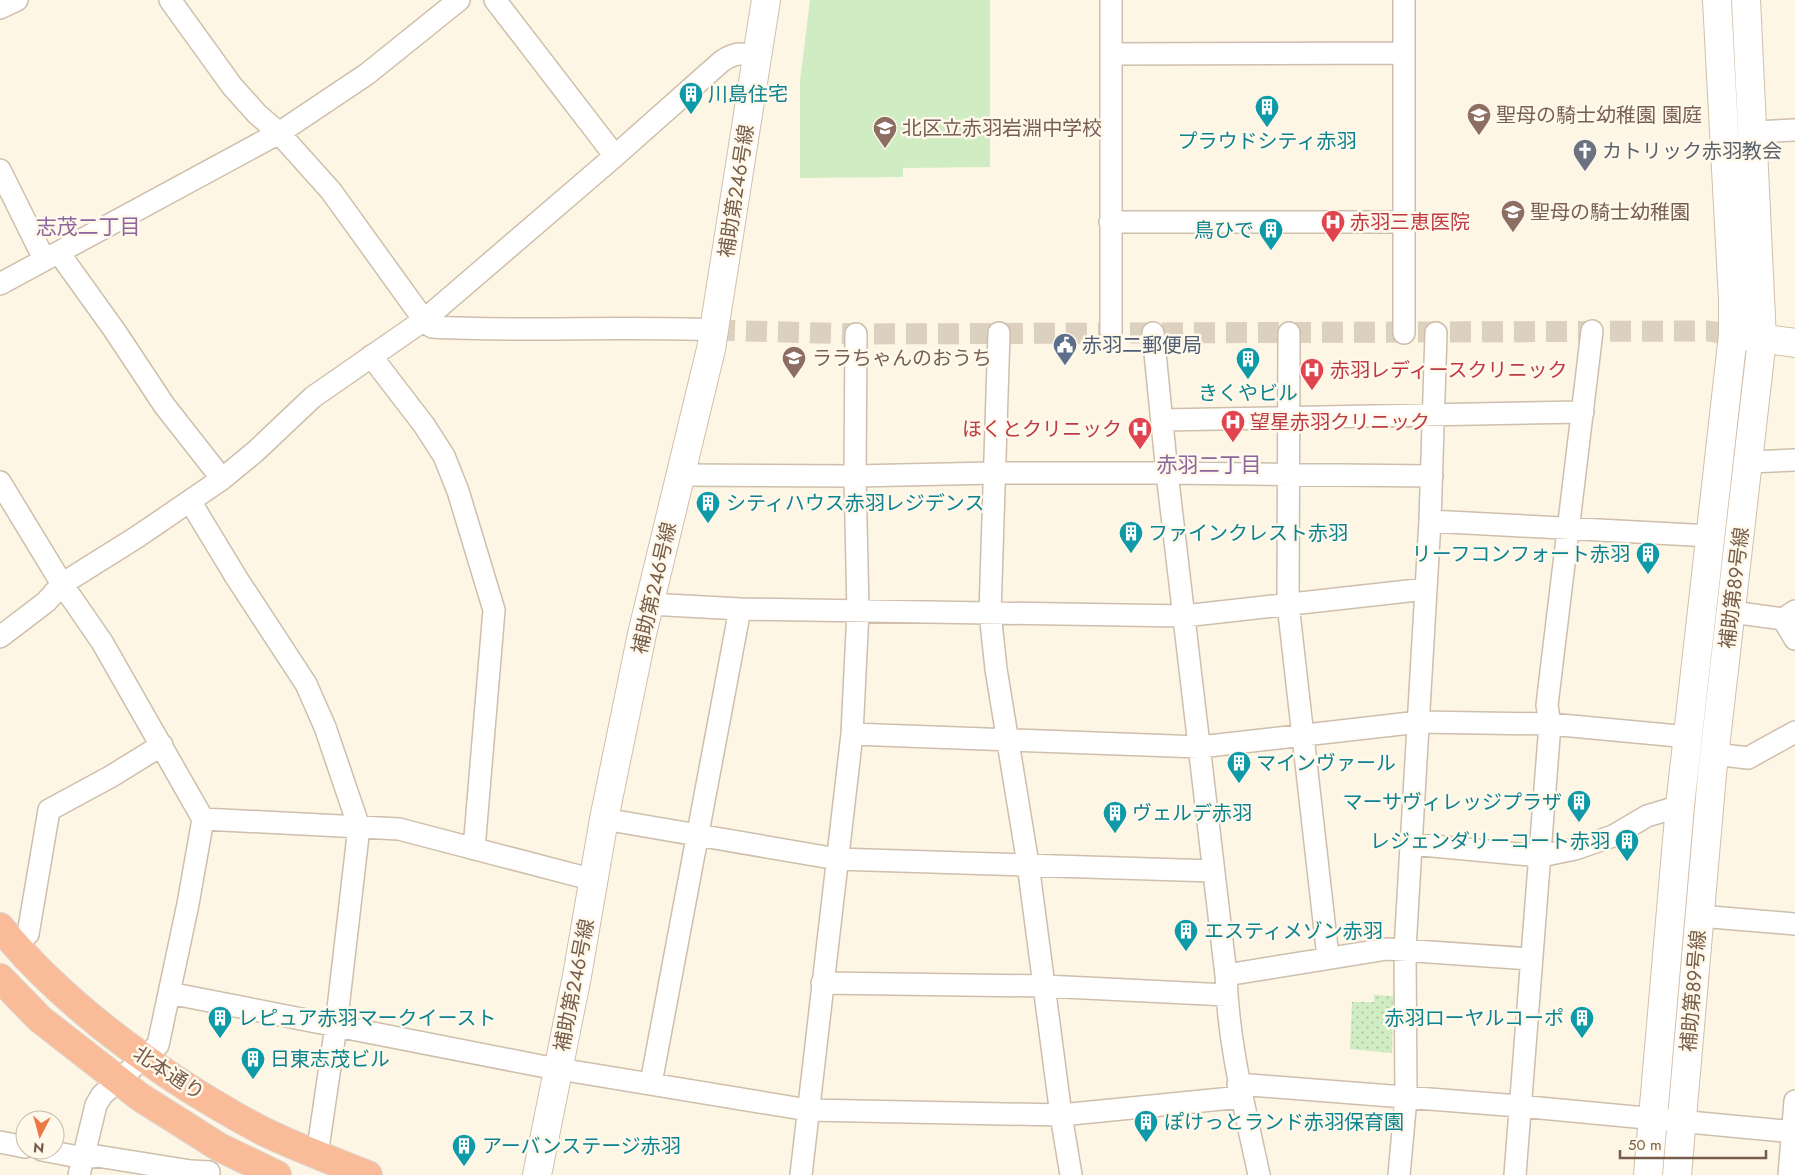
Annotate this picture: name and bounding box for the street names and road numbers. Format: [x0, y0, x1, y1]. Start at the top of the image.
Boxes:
street label: 補助第246号線 [712, 122, 761, 260]
street label: 補助第246号線 [625, 519, 684, 657]
street label: 補助第89号線 [1713, 526, 1756, 651]
street label: 補助第246号線 [547, 916, 602, 1054]
street label: 補助第89号線 [1674, 929, 1713, 1053]
street label: 北本通り [127, 1039, 210, 1107]

